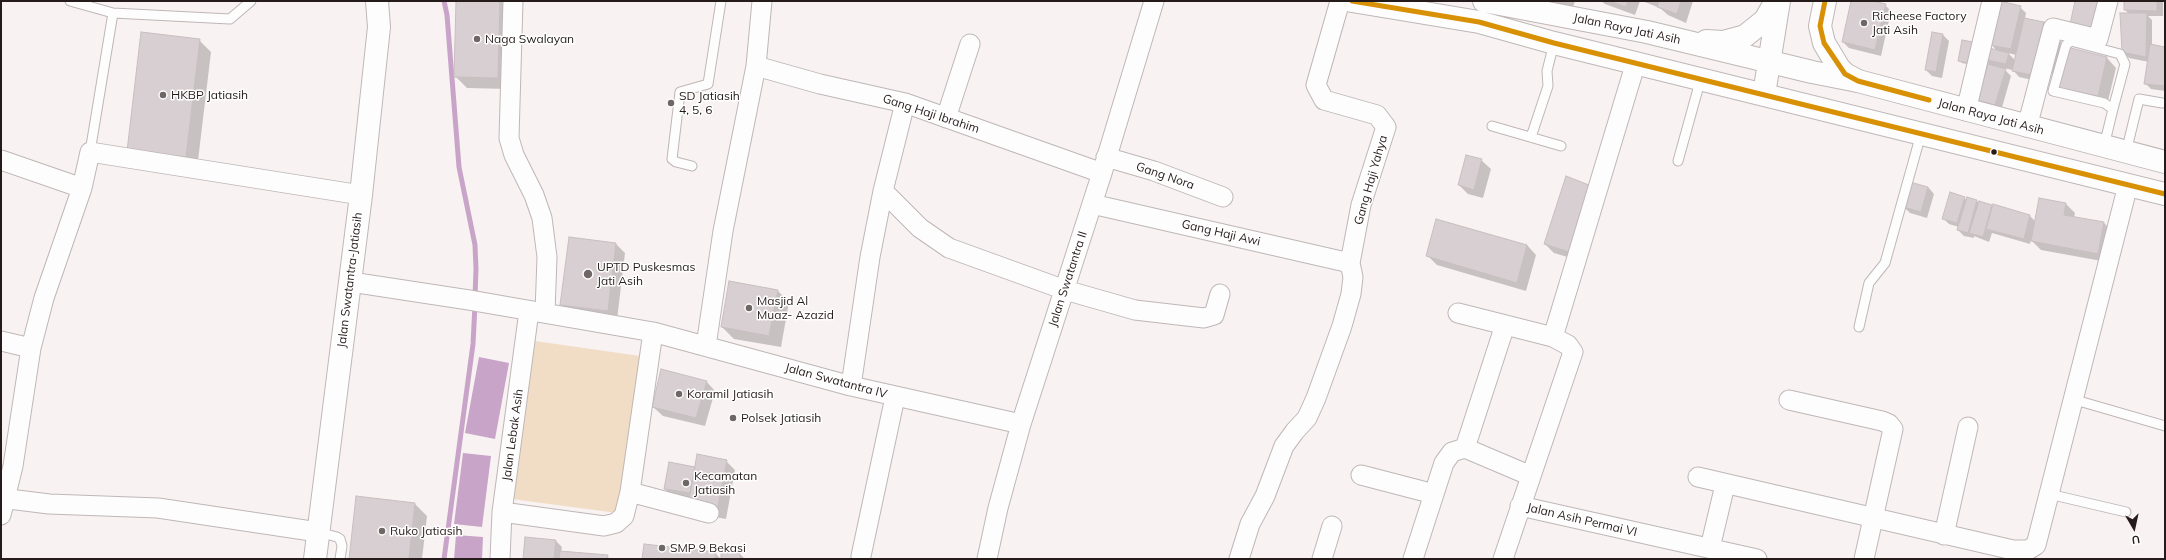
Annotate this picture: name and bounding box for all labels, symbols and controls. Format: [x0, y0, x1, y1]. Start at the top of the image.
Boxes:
place label: Richeese Factory Jati Asih [1872, 9, 1967, 37]
street label: Jalan Raya Jati Asih [1572, 11, 1682, 47]
marker: Richeese Factory Jati Asih [1859, 18, 1869, 28]
place label: Naga Swalayan [485, 32, 574, 46]
marker: Naga Swalayan [472, 34, 482, 44]
place label: HKBP Jatiasih [171, 88, 248, 102]
place label: SD Jatiasih 4, 5, 6 [679, 89, 740, 117]
marker: HKBP Jatiasih [158, 90, 168, 100]
street label: Gang Haji Ibrahim [881, 92, 981, 136]
street label: Jalan Raya Jati Asih [1936, 96, 2046, 138]
marker: SD Jatiasih 4, 5, 6 [666, 98, 676, 108]
street label: Gang Haji Yahya [1351, 134, 1391, 226]
unlabelled marker [1989, 147, 1999, 157]
street label: Gang Nora [1134, 159, 1196, 193]
street label: Jalan Swatantra-Jatiasih [335, 211, 365, 349]
street label: Gang Haji Awi [1180, 217, 1262, 249]
street label: Jalan Swatantra II [1046, 229, 1090, 329]
place label: UPTD Puskesmas Jati Asih [597, 260, 695, 288]
marker: UPTD Puskesmas Jati Asih [582, 268, 594, 280]
place label: Masjid Al Muaz- Azazid [757, 294, 834, 322]
marker: Masjid Al Muaz- Azazid [744, 303, 754, 313]
street label: Jalan Swatantra IV [783, 360, 889, 402]
place label: Koramil Jatiasih [687, 387, 773, 401]
street label: Jalan Lebak Asih [499, 388, 527, 482]
marker: Koramil Jatiasih [674, 389, 684, 399]
place label: Polsek Jatiasih [741, 411, 821, 425]
marker: Polsek Jatiasih [728, 413, 738, 423]
place label: Kecamatan Jatiasih [694, 469, 757, 497]
marker: Kecamatan Jatiasih [681, 478, 691, 488]
street label: Jalan Asih Permai VI [1525, 500, 1639, 540]
north arrow [2114, 508, 2154, 548]
place label: Ruko Jatiasih [390, 524, 462, 538]
marker: Ruko Jatiasih [377, 526, 387, 536]
text: U [2131, 532, 2141, 547]
place label: SMP 9 Bekasi [670, 541, 746, 555]
marker: SMP 9 Bekasi [657, 543, 667, 553]

